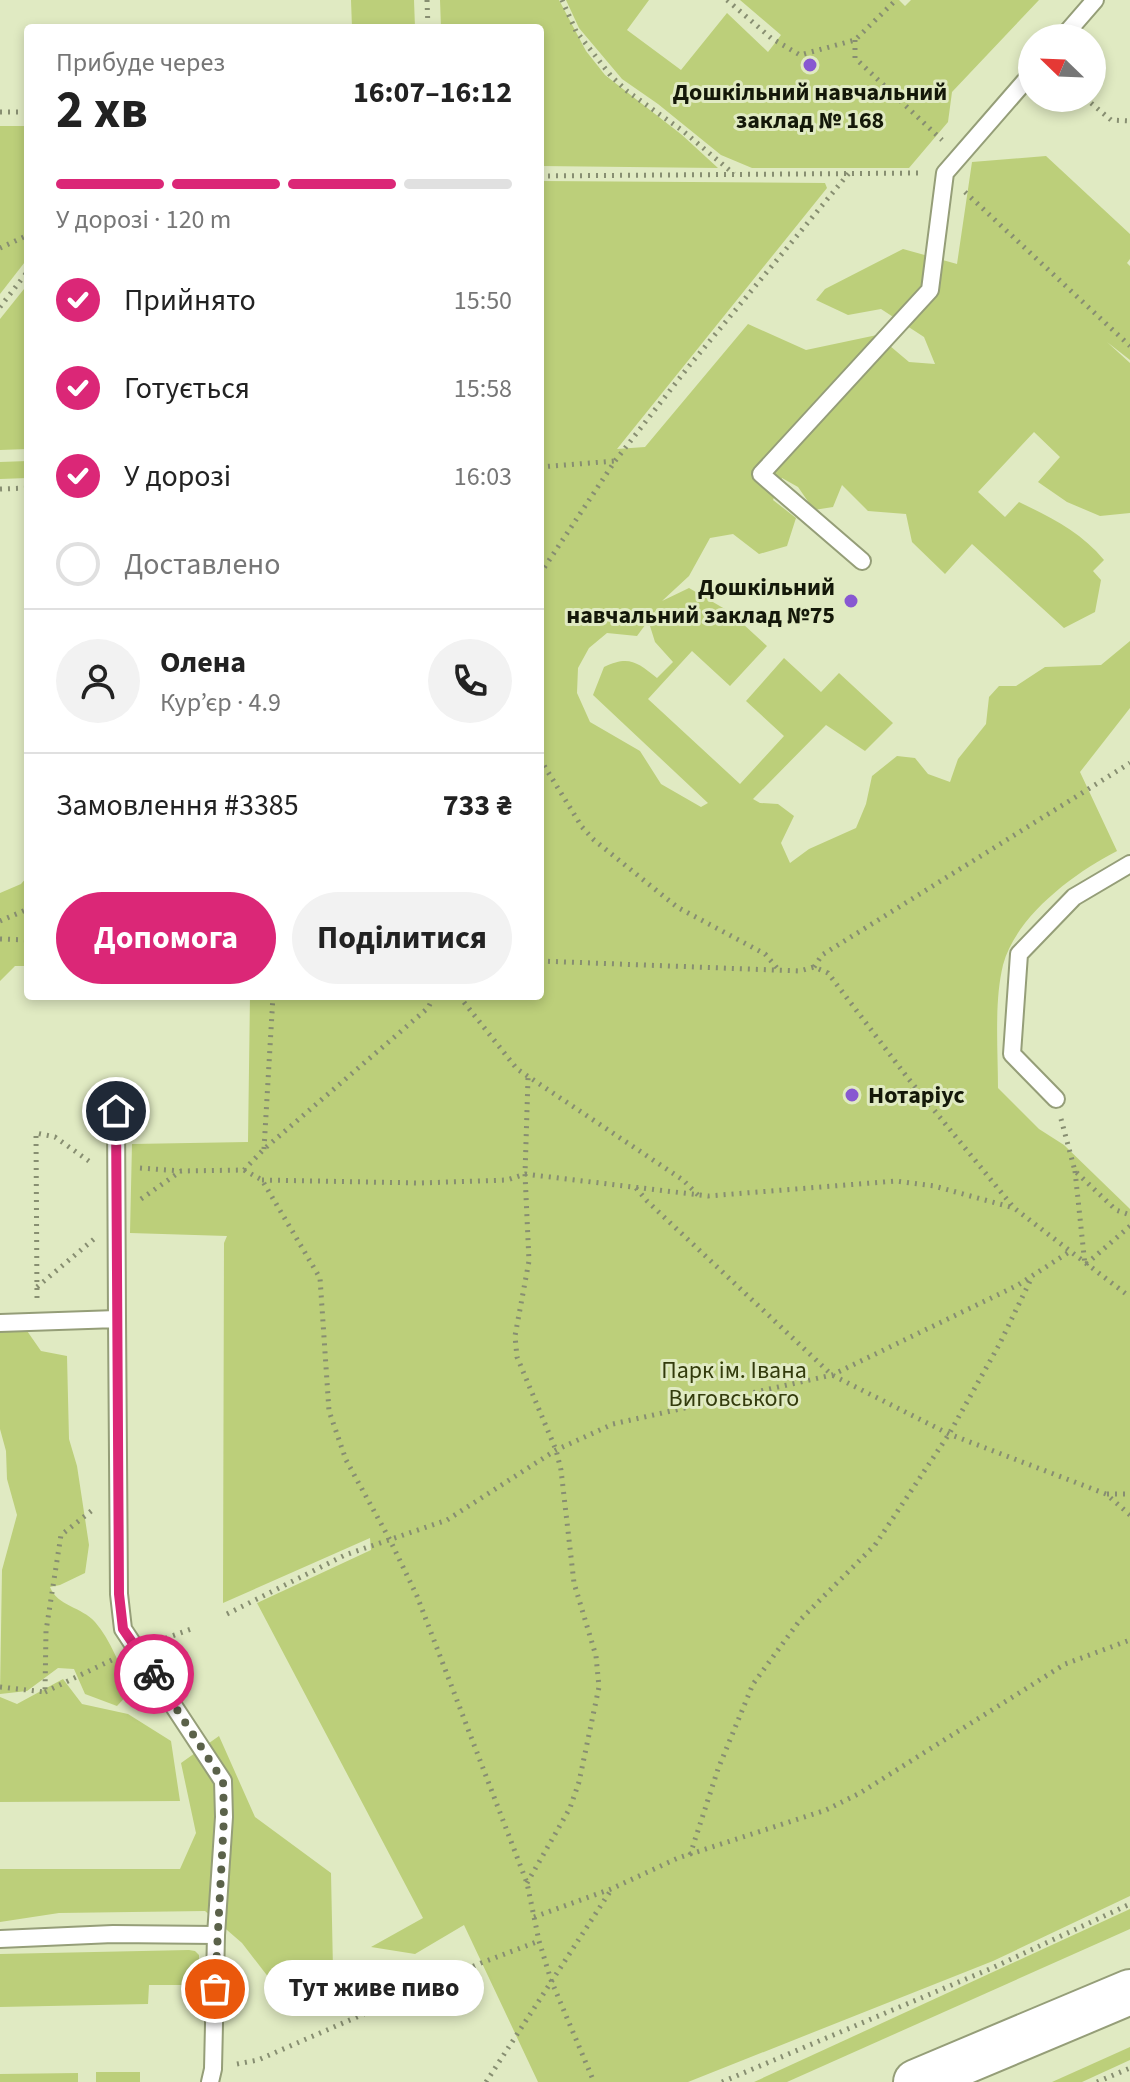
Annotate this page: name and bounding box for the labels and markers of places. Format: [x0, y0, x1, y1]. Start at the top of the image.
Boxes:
marker: Дошкільний навчальний заклад № 168 [801, 56, 819, 74]
place label: Дошкільний навчальний заклад № 168 [673, 75, 947, 138]
place label: Дошкільний навчальний заклад №75 [566, 570, 835, 633]
marker: Дошкільний навчальний заклад №75 [842, 592, 860, 610]
pin [82, 1077, 150, 1145]
place label: Нотаріус [868, 1078, 965, 1113]
marker: Нотаріус [843, 1086, 861, 1104]
pin [181, 1955, 249, 2023]
callout: Тут живе пиво [263, 1961, 483, 2017]

